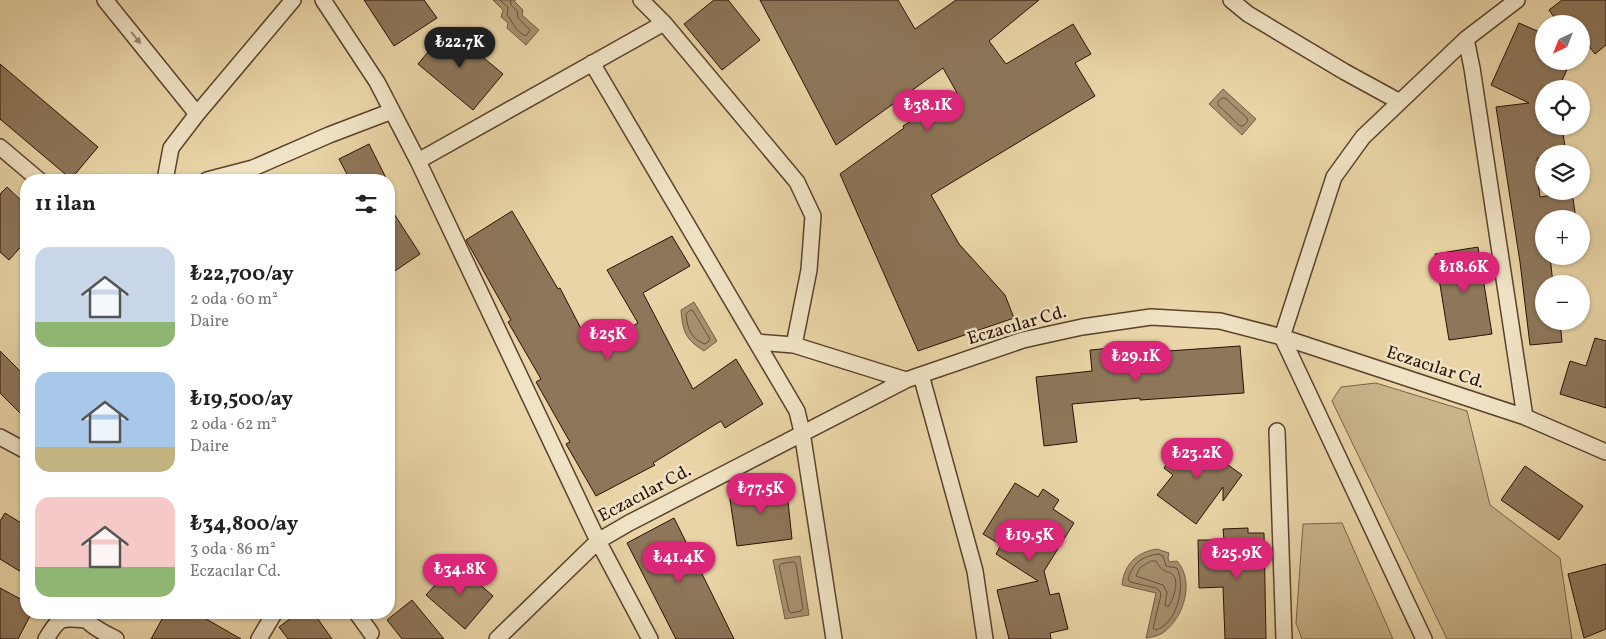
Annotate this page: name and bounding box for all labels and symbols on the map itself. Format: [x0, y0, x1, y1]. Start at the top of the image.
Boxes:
north arrow [1535, 15, 1590, 70]
pin: ₺22.7K [419, 27, 501, 69]
one-way arrow [130, 31, 141, 44]
pin: ₺38.1K [887, 90, 969, 132]
pin: ₺18.6K [1423, 252, 1505, 294]
street label: Eczacılar Cd. [965, 300, 1069, 352]
pin: ₺25K [578, 318, 638, 361]
pin: ₺29.1K [1095, 340, 1177, 383]
street label: Eczacılar Cd. [1383, 340, 1487, 396]
pin: ₺23.2K [1156, 438, 1238, 480]
street label: Eczacılar Cd. [594, 459, 696, 529]
pin: ₺77.5K [720, 472, 802, 515]
pin: ₺19.5K [989, 520, 1071, 562]
pin: ₺25.9K [1196, 538, 1278, 580]
pin: ₺41.4K [638, 542, 720, 584]
pin: ₺34.8K [419, 554, 501, 596]

